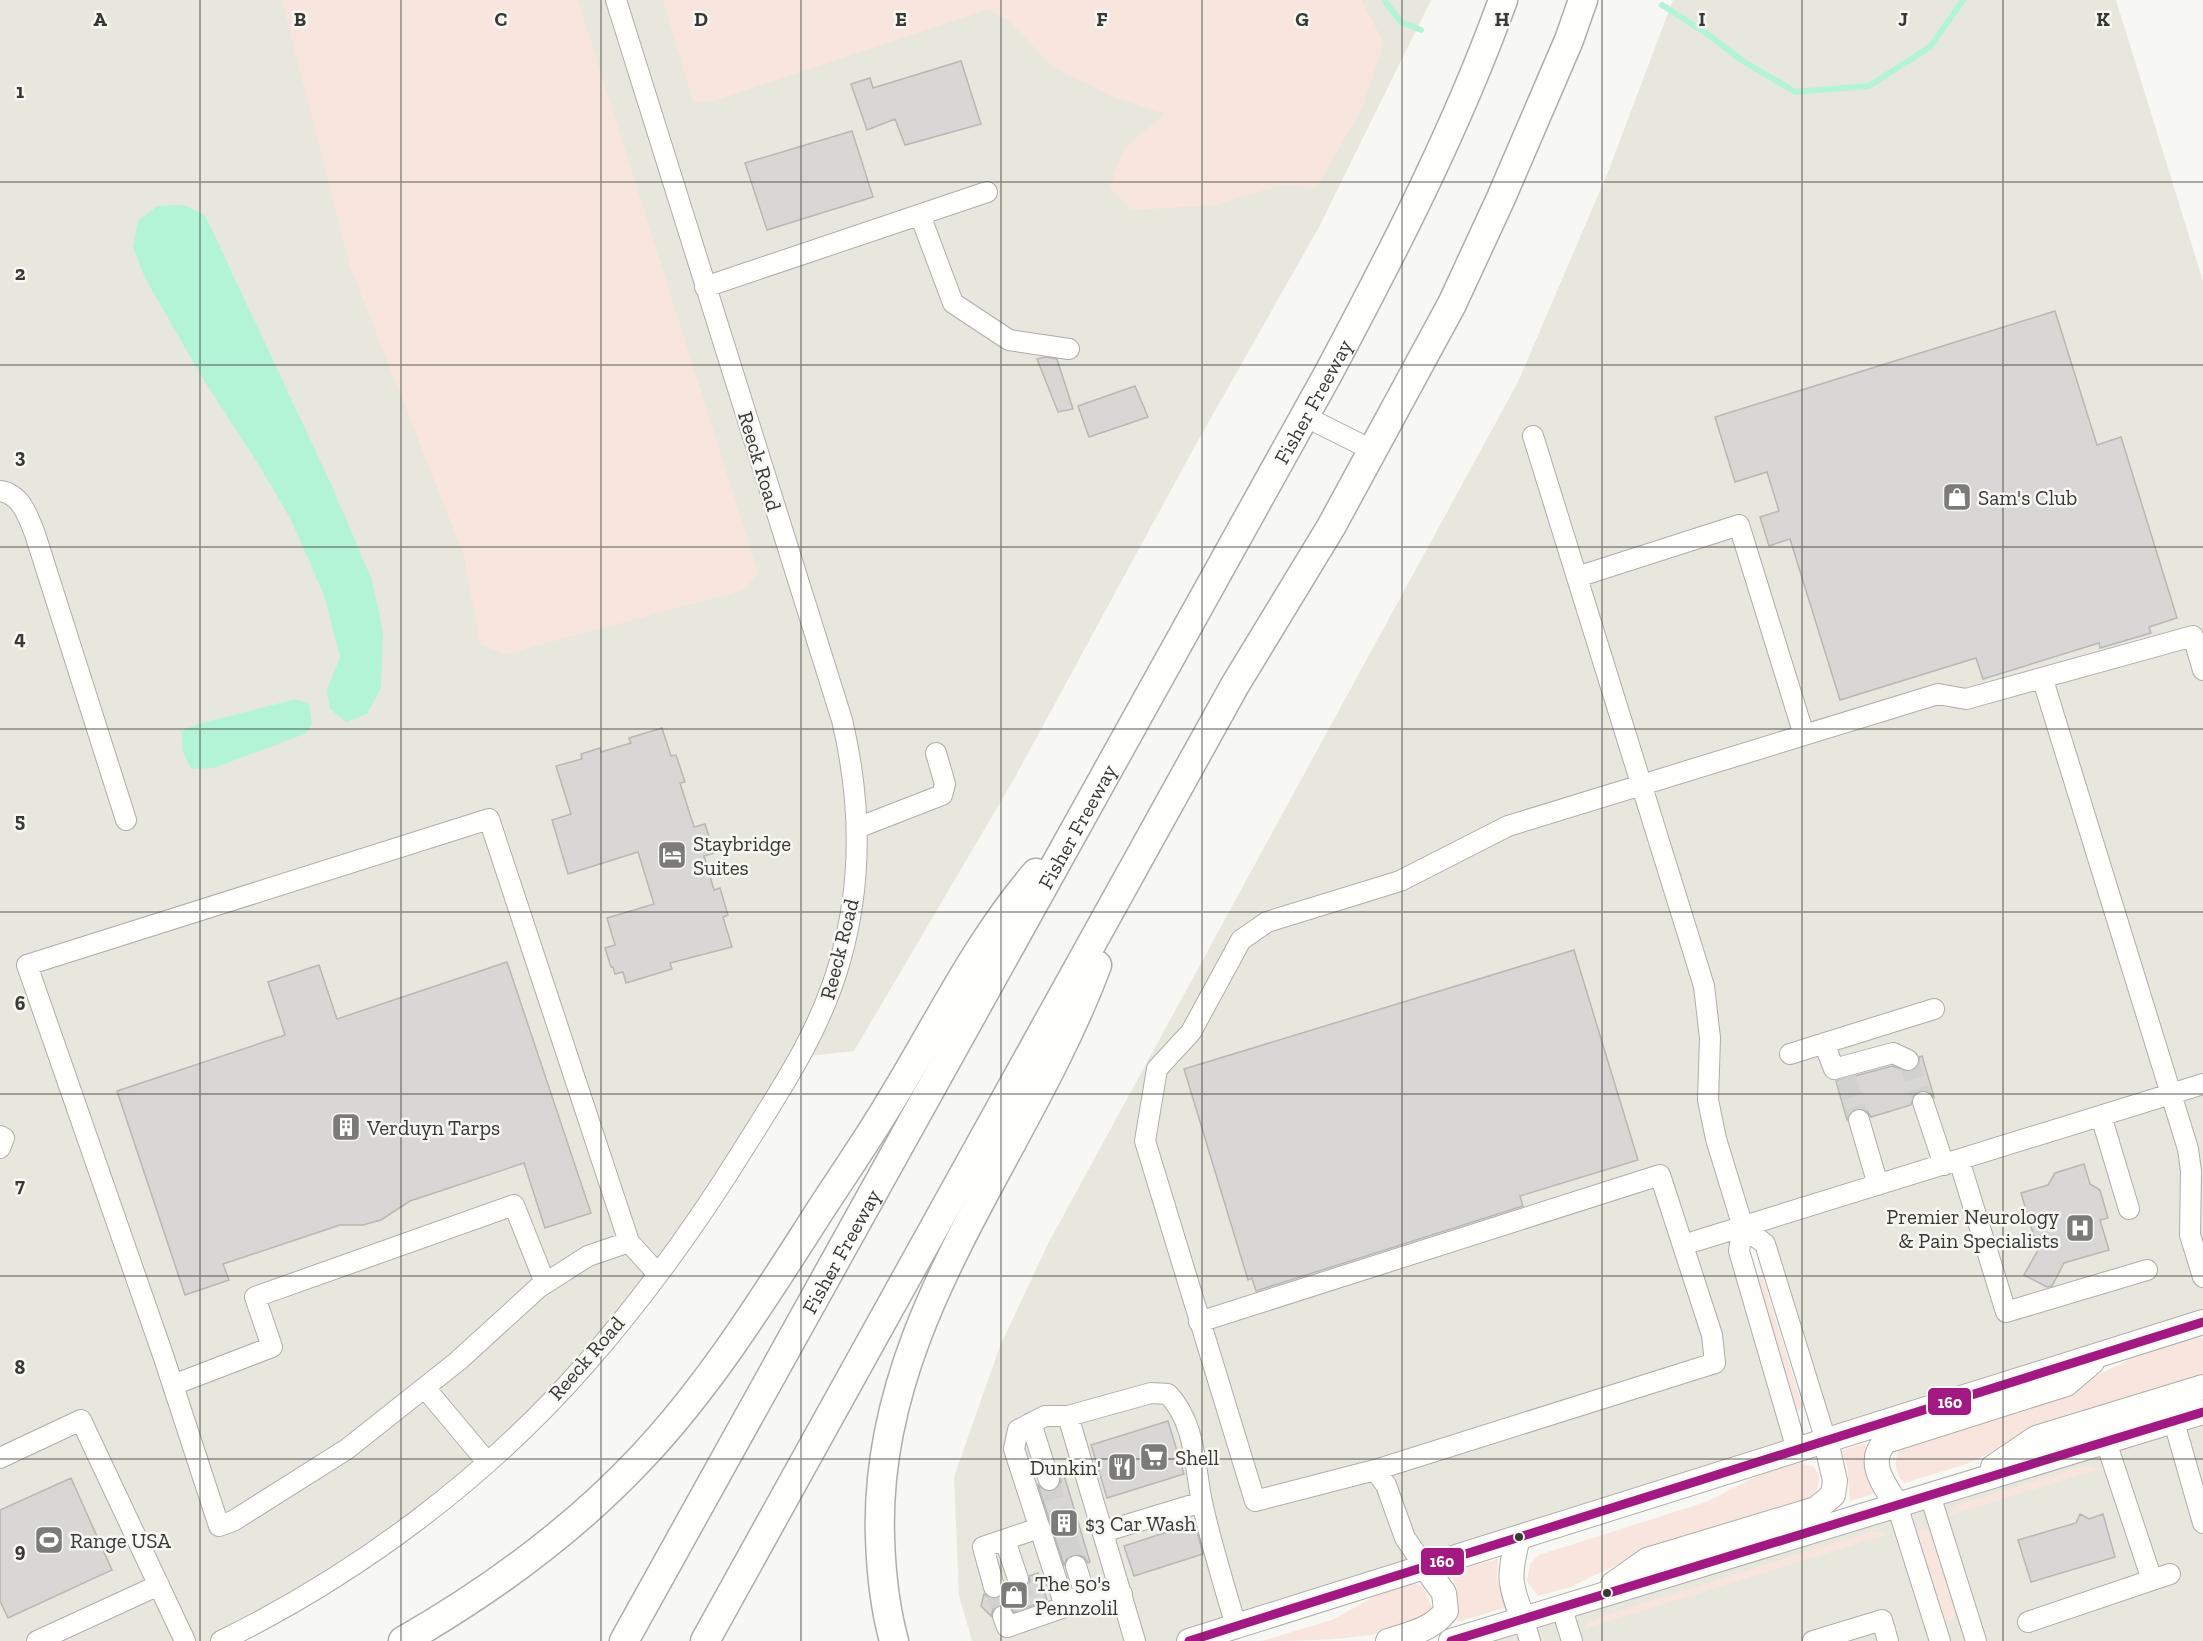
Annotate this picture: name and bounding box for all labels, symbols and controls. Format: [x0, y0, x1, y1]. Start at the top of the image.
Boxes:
text: A [93, 7, 107, 31]
text: B [294, 7, 306, 31]
text: C [495, 7, 508, 31]
text: D [694, 7, 708, 31]
text: E [895, 7, 907, 31]
text: F [1096, 7, 1108, 31]
text: G [1295, 7, 1309, 31]
text: H [1494, 7, 1510, 31]
text: I [1698, 7, 1706, 31]
text: J [1898, 7, 1908, 31]
text: K [2096, 7, 2110, 31]
text: 1 [16, 79, 24, 103]
text: 2 [15, 261, 26, 285]
street label: Fisher Freeway [1268, 335, 1357, 468]
street label: Reeck Road [733, 408, 787, 514]
text: 3 [15, 444, 26, 468]
shop icon: Sam's Club [1941, 481, 1973, 513]
place label: Sam's Club [1978, 485, 2077, 510]
text: 4 [14, 626, 26, 650]
street label: Fisher Freeway [1032, 760, 1121, 893]
text: 5 [15, 808, 25, 832]
place label: Staybridge Suites [693, 831, 791, 880]
hotel icon: Staybridge Suites [656, 839, 688, 871]
street label: Reeck Road [814, 896, 864, 1002]
text: 6 [15, 991, 26, 1015]
building icon: Verduyn Tarps [330, 1111, 362, 1143]
place label: Verduyn Tarps [366, 1115, 500, 1140]
text: 7 [15, 1173, 25, 1197]
street label: Fisher Freeway [796, 1184, 885, 1318]
place label: Premier Neurology & Pain Specialists [1886, 1204, 2059, 1253]
hospital icon: Premier Neurology & Pain Specialists [2064, 1212, 2096, 1244]
street label: Reeck Road [543, 1311, 630, 1405]
text: 8 [15, 1355, 26, 1379]
line badge: 160 [1927, 1387, 1972, 1416]
text: 160 [1938, 1393, 1962, 1412]
supermarket icon: Shell [1138, 1441, 1170, 1473]
place label: Shell [1175, 1445, 1219, 1470]
restaurant icon: Dunkin' [1106, 1451, 1138, 1483]
place label: Dunkin' [1030, 1455, 1101, 1480]
building icon: $3 Car Wash [1048, 1507, 1080, 1539]
place label: $3 Car Wash [1085, 1511, 1196, 1536]
sports icon: Range USA [33, 1524, 65, 1556]
place label: Range USA [70, 1528, 171, 1553]
unlabelled marker [1513, 1531, 1525, 1543]
text: 9 [15, 1538, 26, 1562]
line badge: 160 [1420, 1547, 1465, 1576]
text: 160 [1430, 1552, 1454, 1571]
place label: The 50's Pennzolil [1035, 1571, 1119, 1620]
shop icon: The 50's Pennzolil [998, 1579, 1030, 1611]
unlabelled marker [1601, 1587, 1613, 1599]

